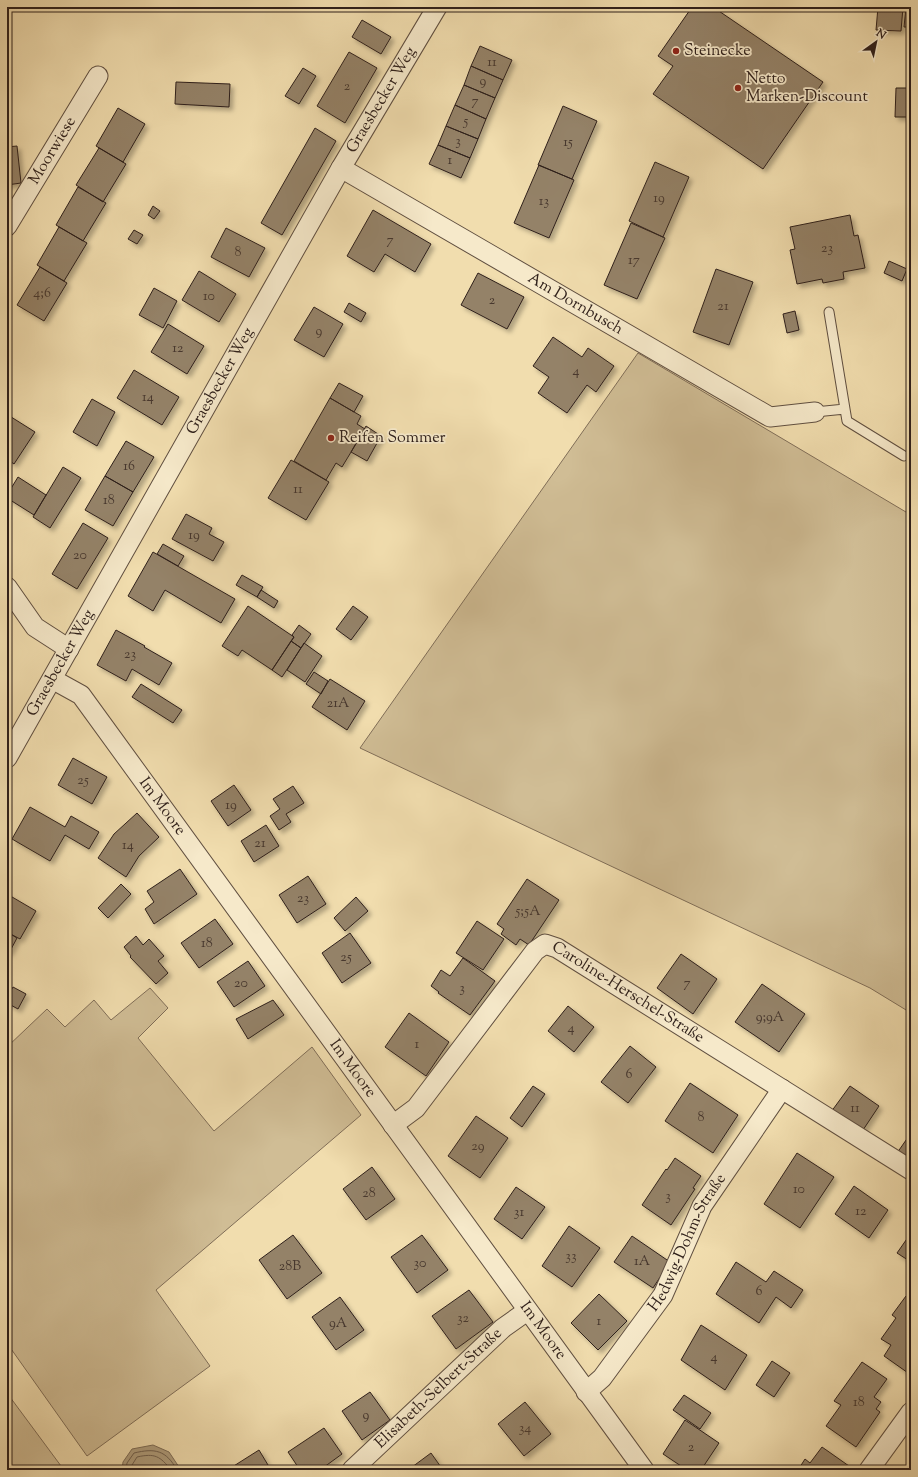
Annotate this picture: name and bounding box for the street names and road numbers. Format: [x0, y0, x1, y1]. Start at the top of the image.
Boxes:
street label: Graesbecker Weg [341, 43, 422, 158]
street label: Moorwiese [23, 112, 82, 189]
street label: Am Dornbusch [523, 267, 628, 341]
street label: Graesbecker Weg [181, 323, 260, 439]
street label: Graesbecker Weg [21, 605, 100, 721]
street label: Im Moore [133, 773, 191, 841]
street label: Caroline-Herschel-Straße [547, 936, 708, 1049]
street label: Im Moore [323, 1035, 382, 1103]
street label: Hedwig-Dohm-Straße [643, 1169, 732, 1317]
street label: Im Moore [514, 1297, 572, 1365]
street label: Elisabeth-Selbert-Straße [370, 1323, 508, 1454]

